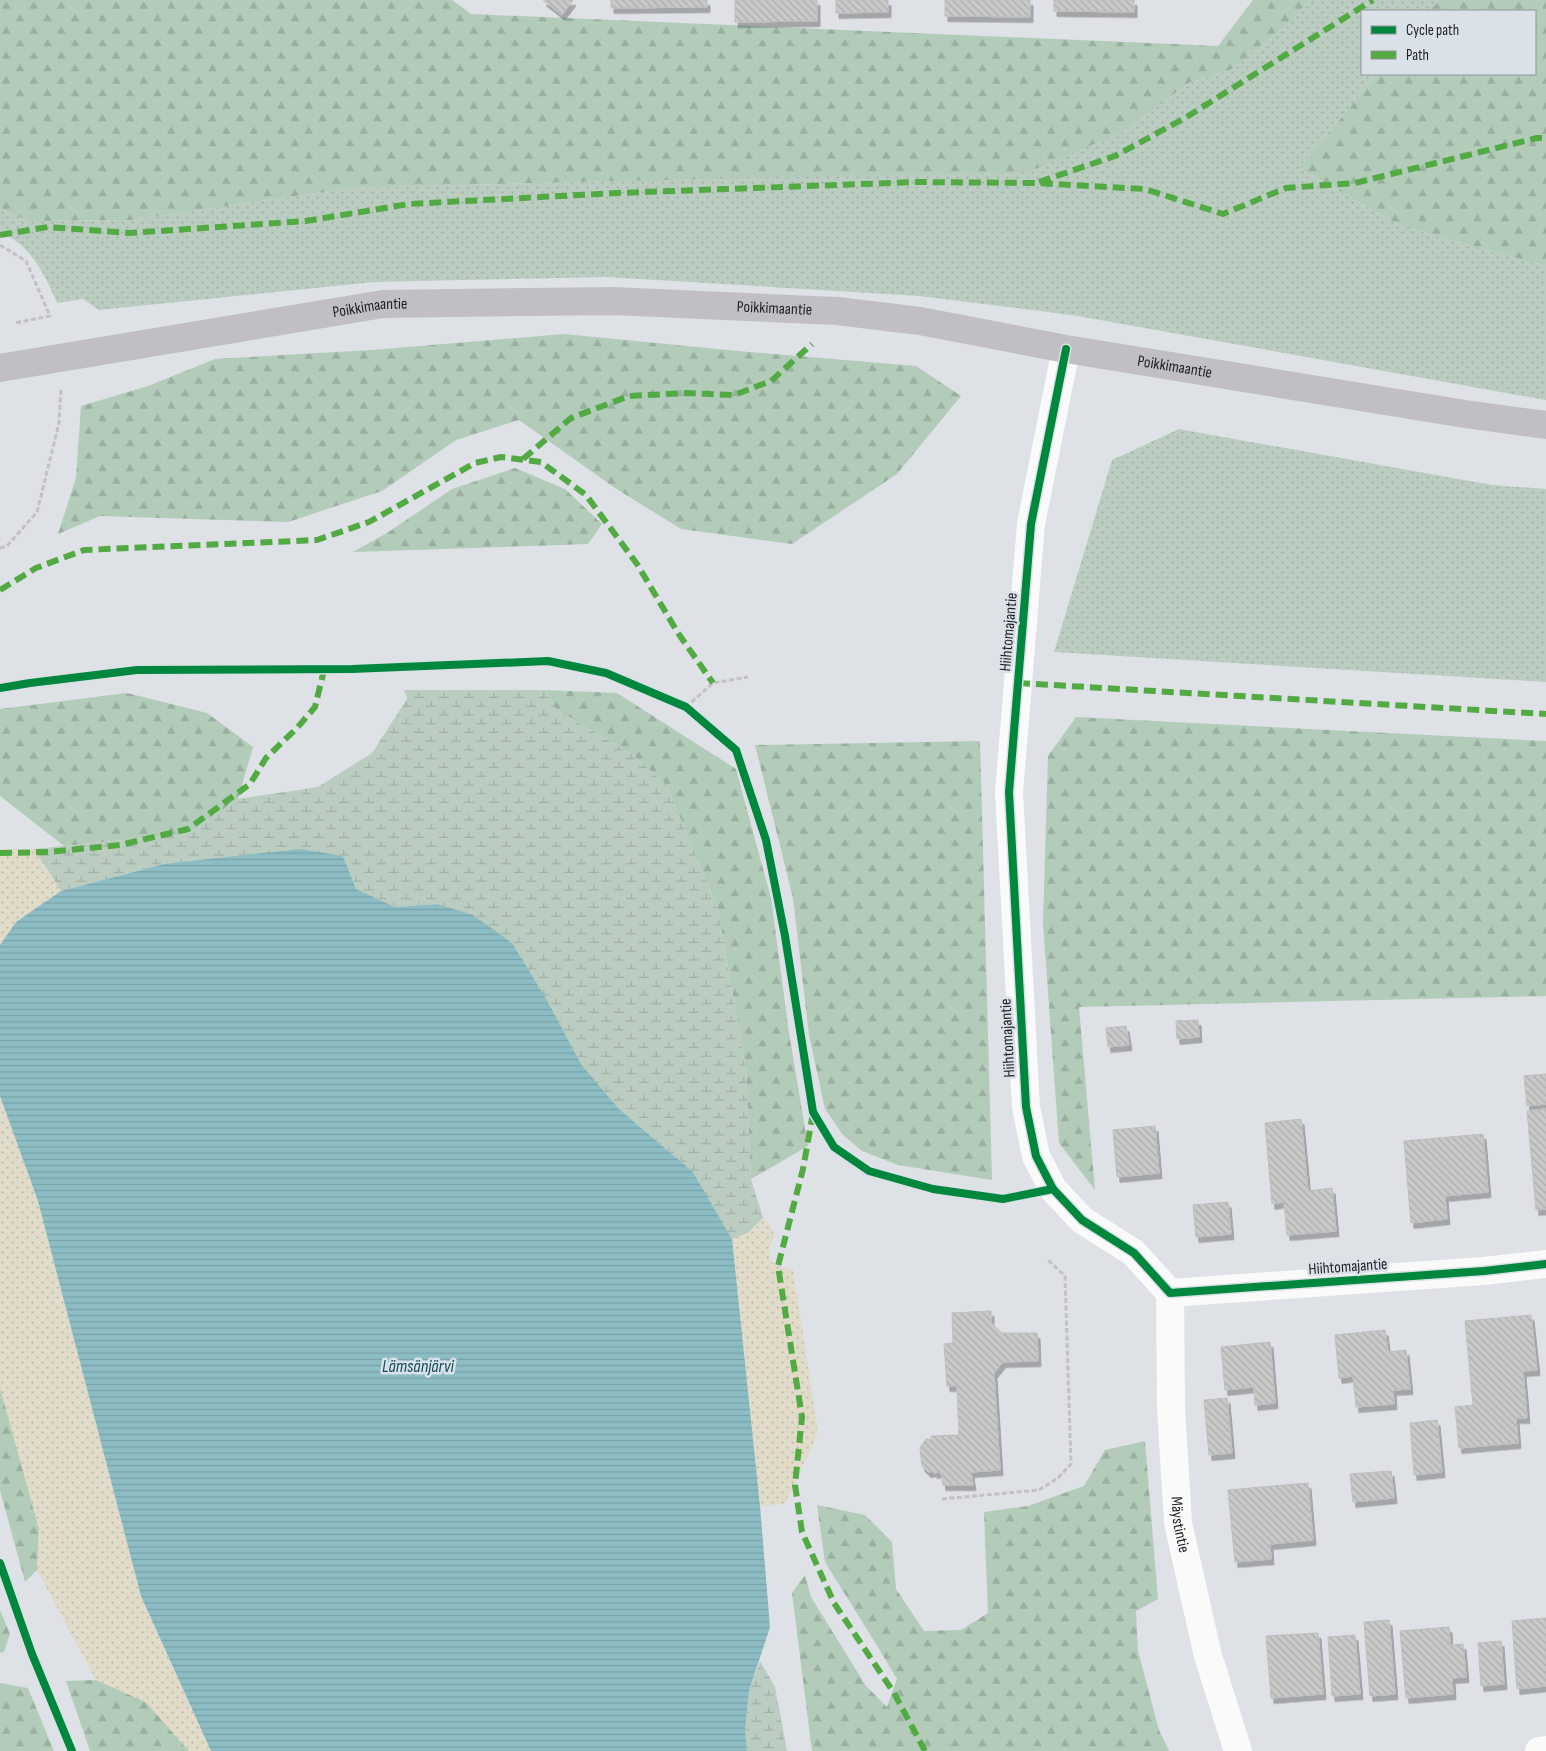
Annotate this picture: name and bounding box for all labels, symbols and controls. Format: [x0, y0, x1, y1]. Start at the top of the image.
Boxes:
legend [1361, 10, 1536, 75]
text: Cycle path [1406, 21, 1459, 40]
text: Path [1406, 46, 1429, 65]
street label: Poikkimaantie [331, 294, 408, 322]
street label: Poikkimaantie [736, 297, 813, 319]
street label: Poikkimaantie [1136, 351, 1214, 382]
street label: Hiihtomajantie [996, 592, 1022, 672]
street label: Hiihtomajantie [996, 998, 1020, 1078]
street label: Hiihtomajantie [1308, 1255, 1388, 1279]
water label: Lämsänjärvi [382, 1356, 455, 1377]
street label: Mäystintie [1167, 1496, 1194, 1554]

